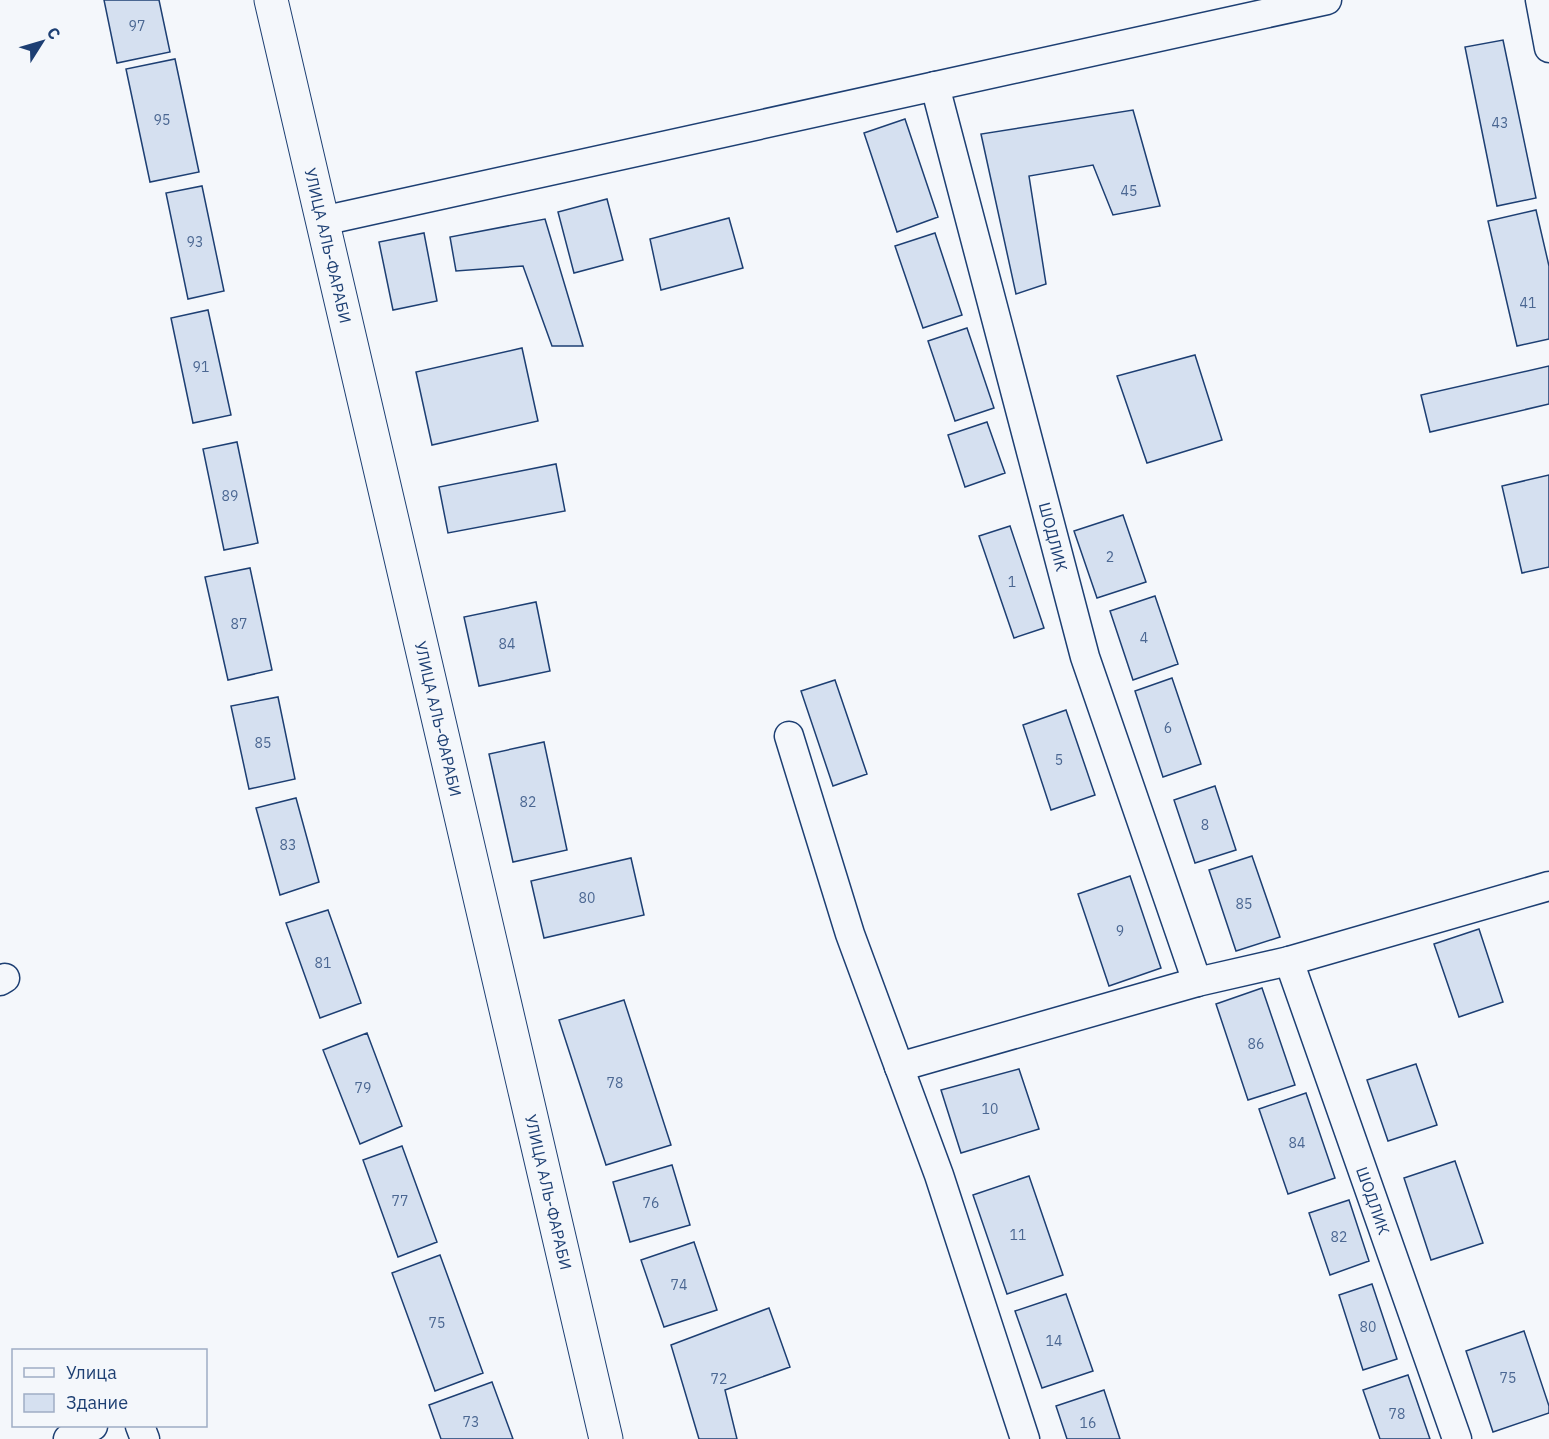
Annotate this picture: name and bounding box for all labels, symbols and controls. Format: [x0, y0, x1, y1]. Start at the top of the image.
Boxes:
north arrow [12, 12, 72, 72]
house number: 97 [129, 17, 145, 35]
text: С [43, 23, 65, 43]
house number: 95 [154, 111, 170, 129]
house number: 43 [1492, 114, 1508, 132]
street label: УЛИЦА АЛЬ-ФАРАБИ [300, 166, 356, 325]
house number: 45 [1121, 182, 1137, 200]
house number: 93 [187, 233, 203, 251]
house number: 41 [1520, 294, 1536, 312]
house number: 91 [193, 358, 209, 376]
house number: 89 [222, 487, 238, 505]
street label: ШОДЛИК [1035, 500, 1072, 574]
house number: 2 [1106, 548, 1114, 566]
house number: 1 [1008, 573, 1016, 591]
house number: 87 [231, 615, 247, 633]
house number: 4 [1140, 629, 1148, 647]
house number: 84 [499, 635, 515, 653]
street label: УЛИЦА АЛЬ-ФАРАБИ [411, 639, 466, 798]
house number: 6 [1164, 719, 1172, 737]
house number: 85 [255, 734, 271, 752]
house number: 5 [1055, 751, 1063, 769]
house number: 82 [520, 793, 536, 811]
house number: 8 [1201, 816, 1209, 834]
house number: 83 [280, 836, 296, 854]
house number: 80 [579, 889, 595, 907]
house number: 85 [1236, 895, 1252, 913]
house number: 9 [1116, 922, 1124, 940]
house number: 81 [315, 954, 331, 972]
house number: 86 [1248, 1035, 1264, 1053]
house number: 78 [607, 1074, 623, 1092]
house number: 79 [355, 1079, 371, 1097]
house number: 10 [982, 1100, 998, 1118]
street label: УЛИЦА АЛЬ-ФАРАБИ [521, 1112, 576, 1272]
house number: 84 [1289, 1134, 1305, 1152]
street label: ШОДЛИК [1352, 1164, 1394, 1237]
house number: 77 [392, 1192, 408, 1210]
house number: 76 [643, 1194, 659, 1212]
house number: 11 [1010, 1226, 1026, 1244]
house number: 82 [1331, 1228, 1347, 1246]
house number: 74 [671, 1276, 687, 1294]
house number: 75 [429, 1314, 445, 1332]
house number: 80 [1360, 1318, 1376, 1336]
house number: 14 [1046, 1332, 1062, 1350]
legend [12, 1349, 207, 1427]
text: Улица [66, 1361, 117, 1384]
house number: 75 [1500, 1369, 1516, 1387]
house number: 72 [711, 1370, 727, 1388]
text: Здание [66, 1391, 128, 1414]
house number: 78 [1389, 1405, 1405, 1423]
house number: 73 [463, 1413, 479, 1431]
house number: 16 [1080, 1414, 1096, 1432]

